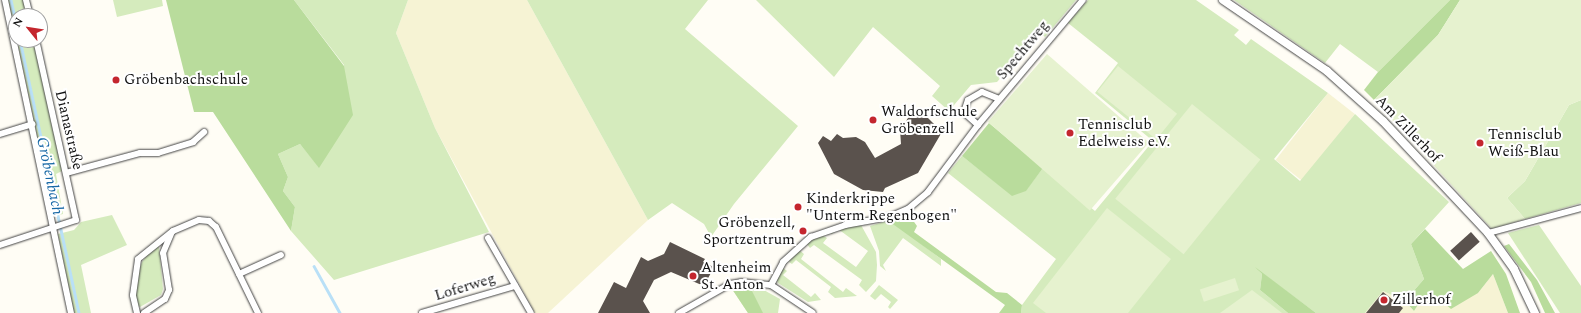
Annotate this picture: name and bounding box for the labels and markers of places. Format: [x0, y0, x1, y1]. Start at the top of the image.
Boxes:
place label: Gröbenbachschule [124, 71, 248, 89]
marker: Gröbenbachschule [111, 75, 121, 85]
place label: Waldorfschule Gröbenzell [881, 102, 977, 137]
marker: Waldorfschule Gröbenzell [868, 115, 878, 125]
place label: Tennisclub Edelweiss e.V. [1078, 115, 1170, 150]
place label: Tennisclub Weiß-Blau [1488, 125, 1562, 160]
marker: Tennisclub Edelweiss e.V. [1065, 128, 1075, 138]
marker: Tennisclub Weiß-Blau [1475, 138, 1485, 148]
place label: Kinderkrippe "Unterm Regenbogen" [806, 189, 957, 224]
marker: Kinderkrippe "Unterm Regenbogen" [793, 202, 803, 212]
place label: Gröbenzell, Sportzentrum [703, 213, 795, 248]
marker: Gröbenzell, Sportzentrum [798, 226, 808, 236]
place label: Altenheim St. Anton [701, 258, 771, 293]
marker: Altenheim St. Anton [688, 271, 698, 281]
place label: Zillerhof [1392, 291, 1450, 309]
marker: Zillerhof [1379, 295, 1389, 305]

